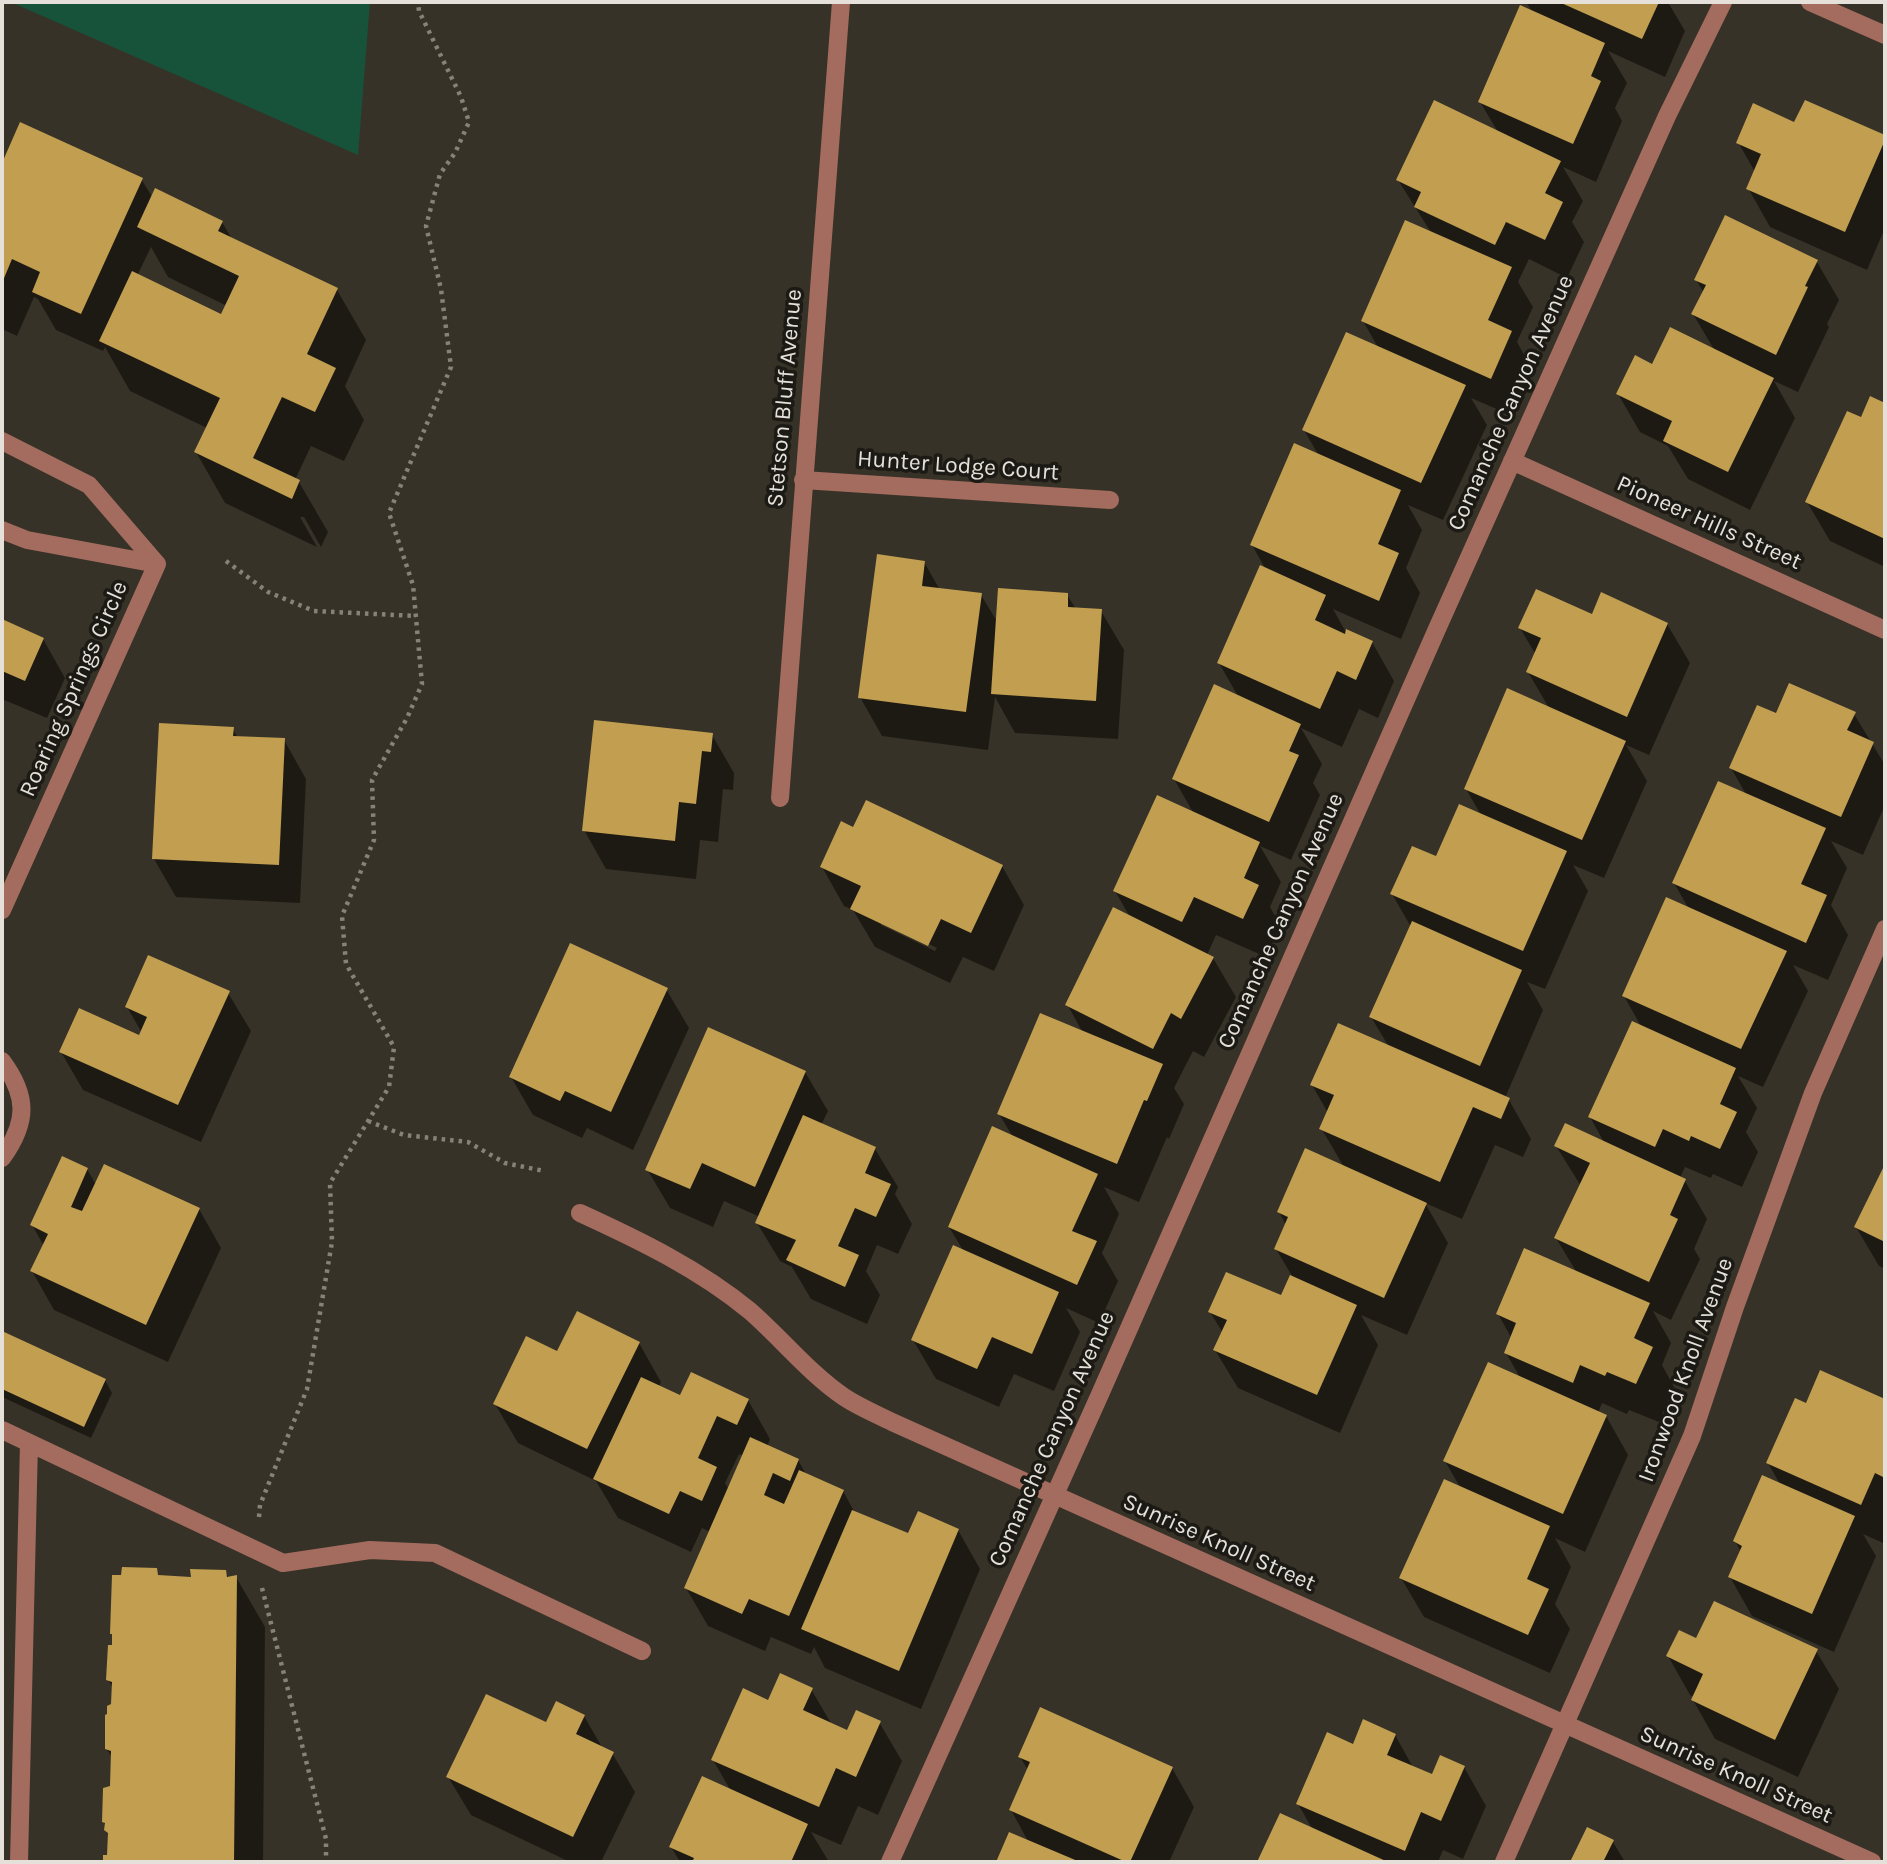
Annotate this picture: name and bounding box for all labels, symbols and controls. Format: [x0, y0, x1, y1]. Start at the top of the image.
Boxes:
street label: Comanche Canyon Avenue [1442, 271, 1580, 535]
street label: Stetson Bluff Avenue [762, 288, 808, 508]
street label: Hunter Lodge Court [856, 445, 1060, 487]
street label: Pioneer Hills Street [1612, 470, 1806, 576]
street label: Roaring Springs Circle [14, 577, 134, 801]
street label: Comanche Canyon Avenue [1212, 789, 1350, 1053]
street label: Ironwood Knoll Avenue [1633, 1254, 1739, 1486]
street label: Comanche Canyon Avenue [983, 1307, 1121, 1571]
street label: Sunrise Knoll Street [1118, 1488, 1320, 1598]
street label: Sunrise Knoll Street [1635, 1720, 1837, 1830]

